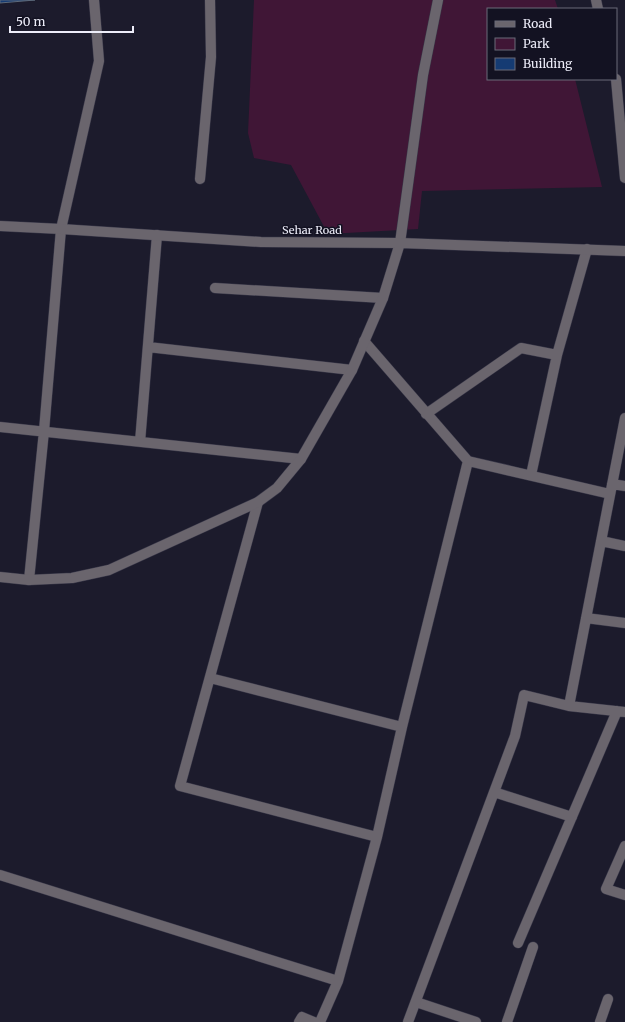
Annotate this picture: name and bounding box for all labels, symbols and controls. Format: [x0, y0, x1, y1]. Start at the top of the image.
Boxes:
scale bar [10, 8, 133, 34]
legend [487, 8, 617, 80]
text: 50 m [16, 14, 45, 29]
text: Road [523, 16, 552, 31]
text: Park [523, 36, 550, 51]
text: Building [523, 56, 573, 71]
street label: Sehar Road [282, 223, 342, 237]

